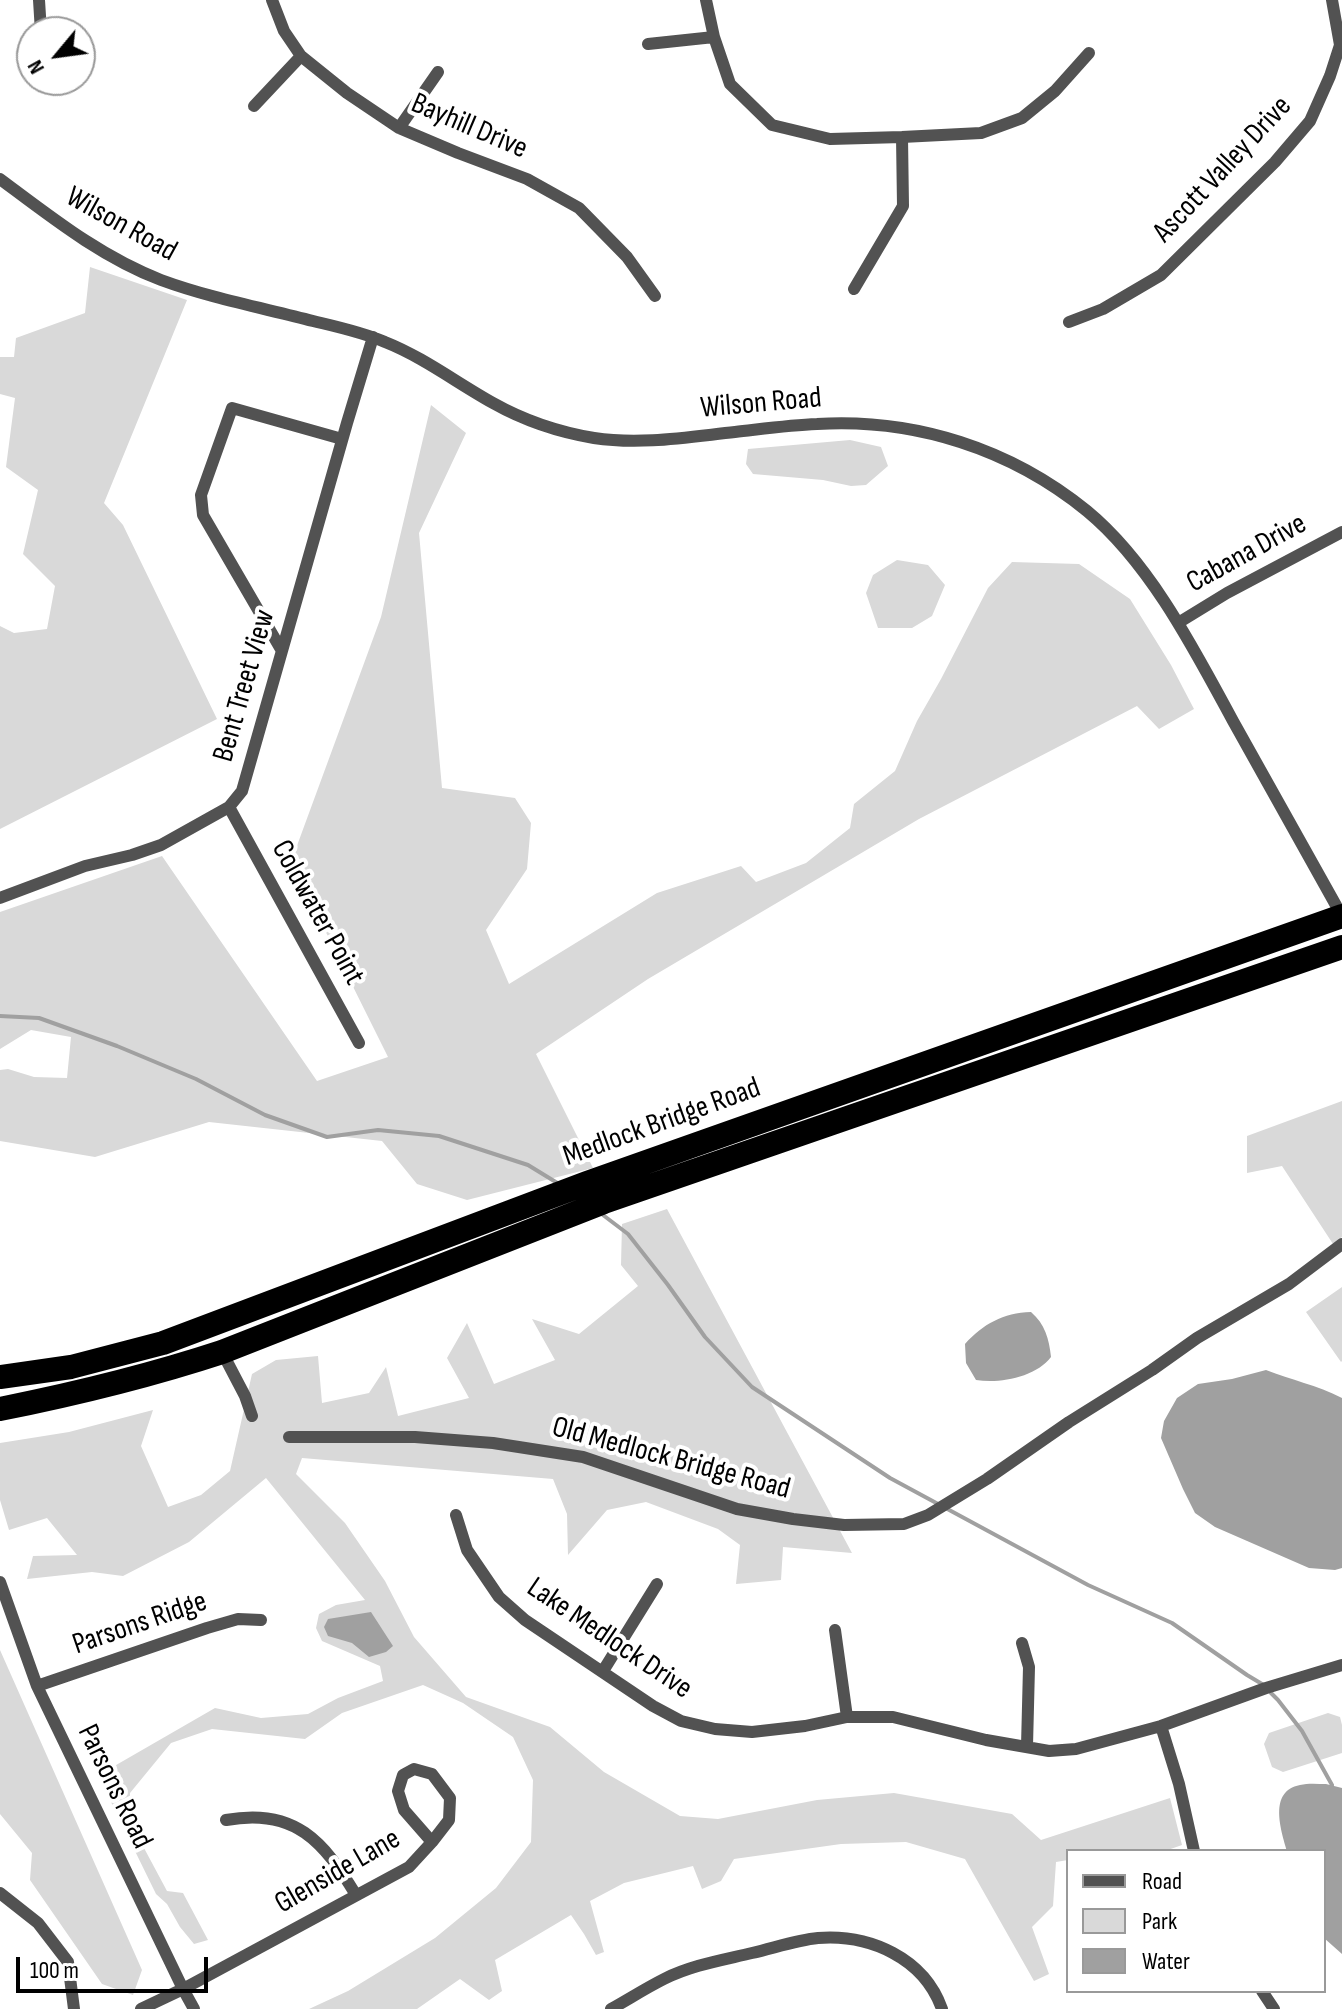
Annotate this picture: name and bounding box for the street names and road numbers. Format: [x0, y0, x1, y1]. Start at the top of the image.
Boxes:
street label: Bayhill Drive [405, 86, 533, 168]
street label: Ascott Valley Drive [1146, 89, 1300, 251]
street label: Wilson Road [59, 180, 183, 270]
street label: Wilson Road [699, 381, 823, 427]
street label: Cabana Drive [1181, 506, 1313, 602]
street label: Bent Treet View [206, 606, 284, 766]
street label: Coldwater Point [262, 834, 372, 992]
street label: Medlock Bridge Road [558, 1071, 766, 1175]
street label: Old Medlock Bridge Road [548, 1410, 794, 1508]
street label: Lake Medlock Drive [520, 1571, 698, 1707]
street label: Parsons Ridge [68, 1584, 212, 1664]
street label: Parsons Road [69, 1719, 159, 1855]
street label: Glenside Lane [269, 1822, 407, 1922]

